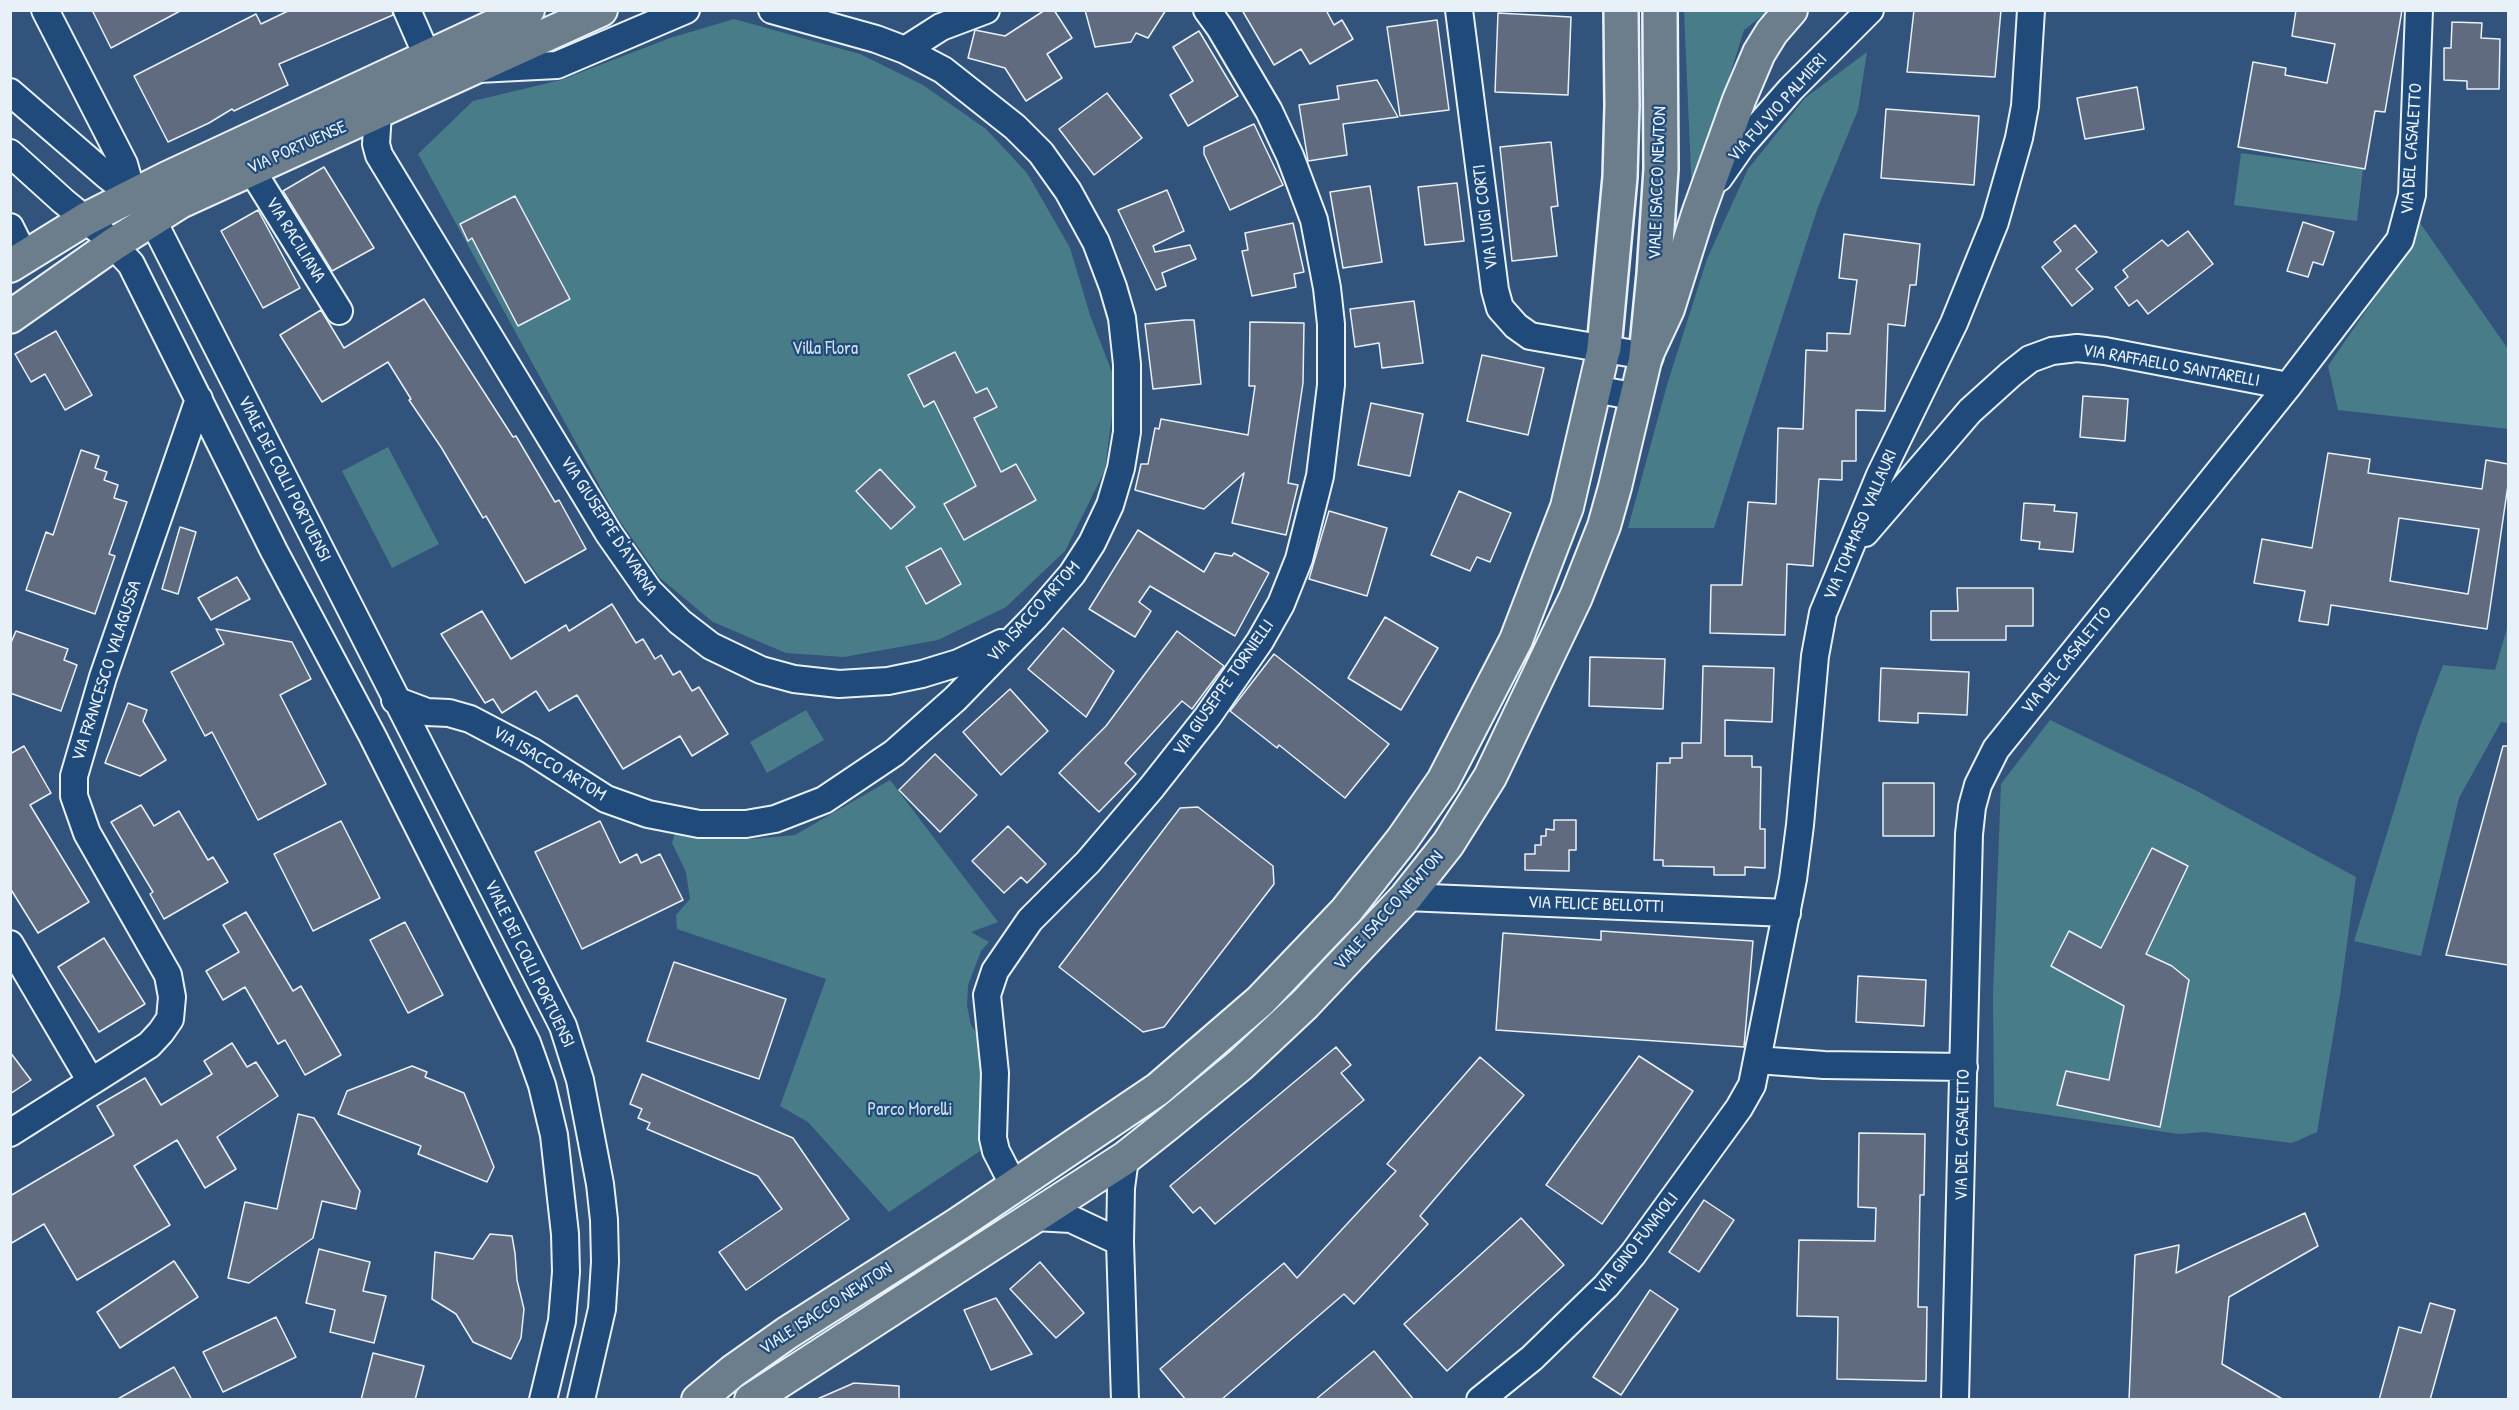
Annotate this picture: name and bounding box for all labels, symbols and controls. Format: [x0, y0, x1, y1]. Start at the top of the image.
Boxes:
street label: VIA FULVIO PALMIERI [1724, 49, 1832, 167]
street label: VIA DEL CASALETTO [2397, 83, 2427, 215]
street label: VIALE ISACCO NEWTON [1645, 106, 1671, 260]
street label: VIA PORTUENSE [244, 117, 350, 179]
street label: VIA LUIGI CORTI [1469, 163, 1503, 271]
street label: VIA RACILIANA [260, 193, 330, 287]
park label: Villa Flora [792, 338, 858, 360]
street label: VIA RAFFAELLO SANTARELLI [2081, 340, 2261, 392]
street label: VIALE DEI COLLI PORTUENSI [233, 392, 335, 566]
street label: VIA TOMMASO VALLAURI [1819, 446, 1903, 604]
street label: VIA GIUSEPPE D'AVARNA [555, 452, 661, 600]
street label: VIA ISACCO ARTOM [983, 557, 1085, 667]
street label: VIA FRANCESCO VALAGUSSA [68, 578, 146, 764]
street label: VIA DEL CASALETTO [2017, 603, 2117, 719]
street label: VIA GIUSEPPE TORNIELLI [1169, 616, 1279, 760]
street label: VIA ISACCO ARTOM [488, 722, 610, 806]
street label: VIALE ISACCO NEWTON [1330, 847, 1448, 975]
street label: VIALE DEI COLLI PORTUENSI [479, 877, 579, 1051]
street label: VIA FELICE BELLOTTI [1527, 892, 1665, 918]
street label: VIA DEL CASALETTO [1951, 1069, 1975, 1201]
park label: Parco Morelli [868, 1099, 952, 1121]
street label: VIA GINO FUNAIOLI [1590, 1188, 1684, 1300]
street label: VIALE ISACCO NEWTON [756, 1258, 896, 1360]

